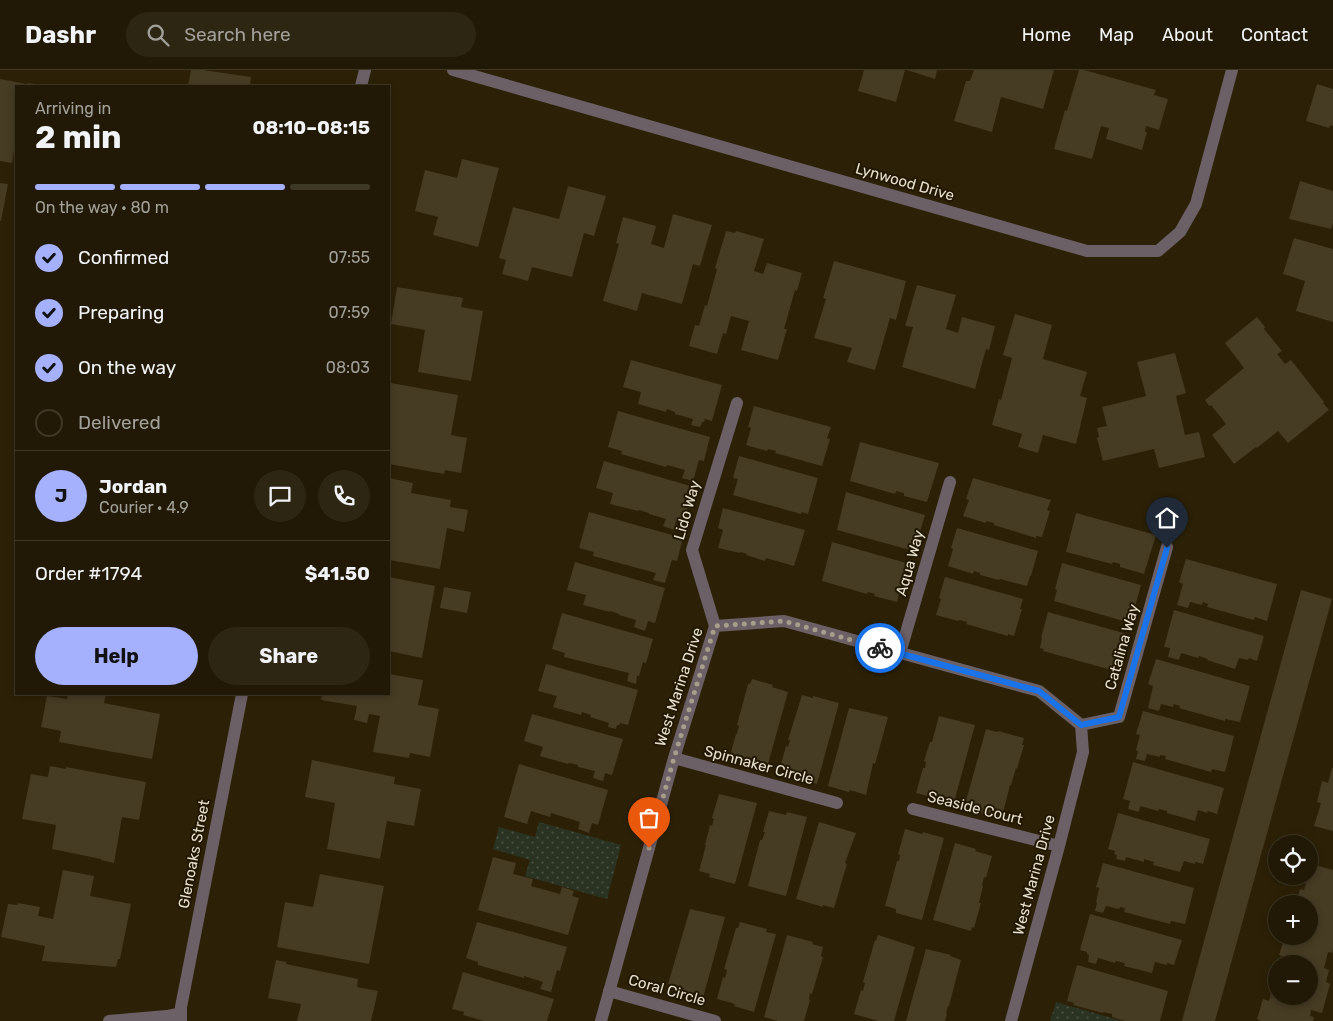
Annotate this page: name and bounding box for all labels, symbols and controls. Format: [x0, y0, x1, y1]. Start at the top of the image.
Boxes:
search box [126, 12, 476, 57]
text: Dashr [25, 21, 96, 49]
icon: search [144, 21, 172, 49]
text: Search here [184, 23, 291, 46]
text: Home [1022, 24, 1071, 46]
text: Map [1099, 24, 1134, 46]
text: About [1162, 24, 1213, 46]
text: Contact [1241, 24, 1308, 46]
text: Arriving in [35, 99, 111, 118]
text: 08:10–08:15 [252, 116, 370, 139]
text: 2 min [35, 118, 122, 156]
street label: Lynwood Drive [853, 159, 957, 205]
text: On the way · 80 m [35, 198, 169, 217]
icon: check [35, 244, 63, 272]
text: Confirmed [78, 246, 169, 269]
text: 07:55 [329, 248, 370, 267]
icon: check [35, 299, 63, 327]
text: Preparing [78, 301, 164, 324]
text: 07:59 [329, 303, 370, 322]
icon: check [35, 354, 63, 382]
text: On the way [78, 356, 176, 379]
text: 08:03 [326, 358, 370, 377]
text: Delivered [78, 411, 161, 434]
button: chat [254, 470, 306, 522]
button: phone [318, 470, 370, 522]
text: Jordan [99, 475, 167, 498]
street label: Lido Way [670, 478, 704, 542]
text: J [55, 484, 67, 507]
pin [1146, 497, 1188, 548]
text: Courier · 4.9 [99, 498, 189, 517]
icon: home [1153, 504, 1181, 532]
street label: Aqua Way [892, 528, 928, 598]
text: Order #1794 [35, 562, 142, 585]
text: $41.50 [305, 562, 370, 585]
street label: Catalina Way [1101, 602, 1143, 692]
courier [855, 623, 905, 673]
street label: West Marina Drive [651, 625, 707, 749]
button: Help [35, 627, 198, 685]
button: Share [208, 627, 370, 685]
icon: bike [866, 634, 894, 662]
street label: Spinnaker Circle [702, 742, 816, 788]
street label: Seaside Court [926, 787, 1025, 829]
pin [628, 797, 670, 848]
street label: Glenoaks Street [175, 798, 213, 910]
icon: bag [635, 804, 663, 832]
street label: West Marina Drive [1009, 813, 1059, 937]
map controls [1268, 835, 1318, 1005]
button: locate [1268, 835, 1318, 885]
button: + [1268, 895, 1318, 945]
button: − [1268, 955, 1318, 1005]
street label: Coral Circle [626, 970, 708, 1010]

